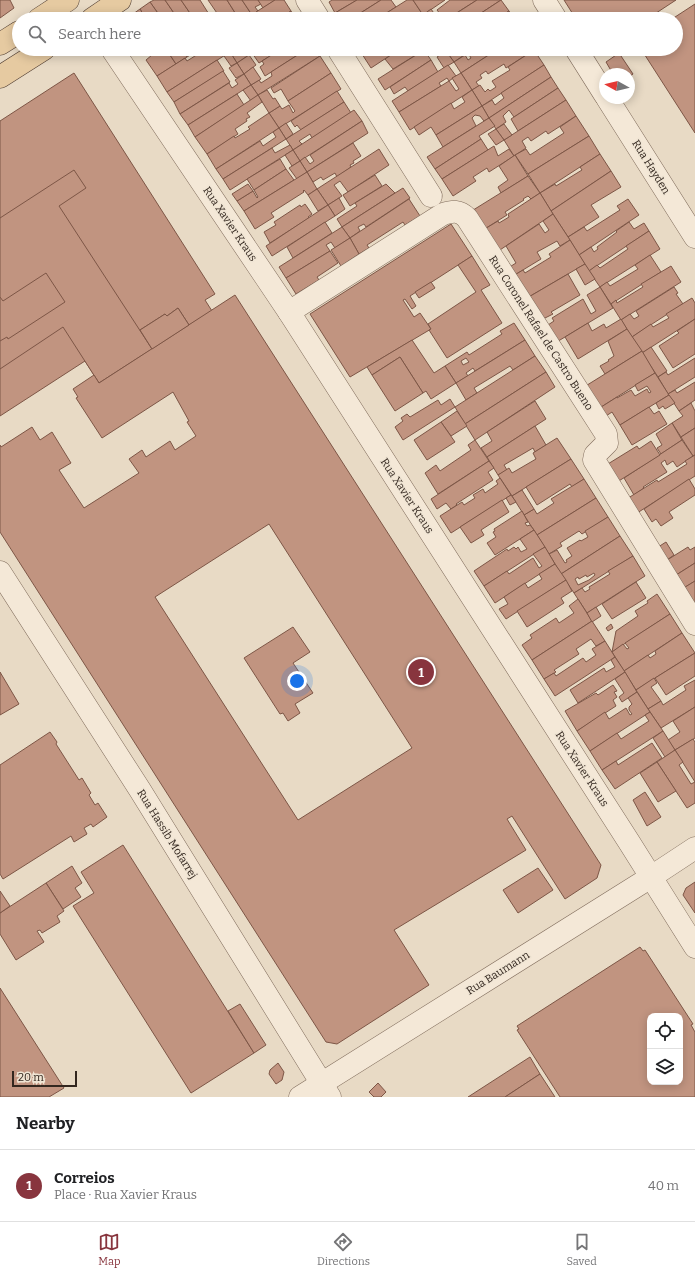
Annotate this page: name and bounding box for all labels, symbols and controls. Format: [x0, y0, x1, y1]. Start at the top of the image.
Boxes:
search box [12, 12, 683, 56]
icon: search [26, 23, 48, 45]
text: Search here [58, 25, 141, 43]
north arrow [599, 68, 635, 104]
street label: Rua Hayden [629, 138, 673, 197]
street label: Rua Xavier Kraus [200, 184, 260, 264]
street label: Rua Coronel Rafael de Castro Bueno [486, 253, 596, 413]
street label: Rua Xavier Kraus [378, 456, 436, 536]
pin: 1 [408, 657, 434, 687]
your location [287, 671, 307, 691]
street label: Rua Xavier Kraus [553, 729, 611, 809]
street label: Rua Hassib Mofarrej [134, 787, 200, 881]
street label: Rua Baumann [464, 948, 532, 998]
map controls [647, 1013, 683, 1085]
button: locate [647, 1013, 683, 1049]
button: layers [647, 1049, 683, 1085]
scale bar [12, 1069, 77, 1088]
text: 20 m [18, 1071, 44, 1084]
text: Nearby [16, 1113, 75, 1134]
text: Correios [54, 1169, 115, 1187]
text: 1 [26, 1178, 32, 1193]
text: 40 m [648, 1178, 679, 1193]
text: Place · Rua Xavier Kraus [54, 1187, 197, 1202]
tab: Map [98, 1231, 120, 1268]
tab: Directions [317, 1231, 370, 1268]
tab: Saved [566, 1231, 597, 1268]

